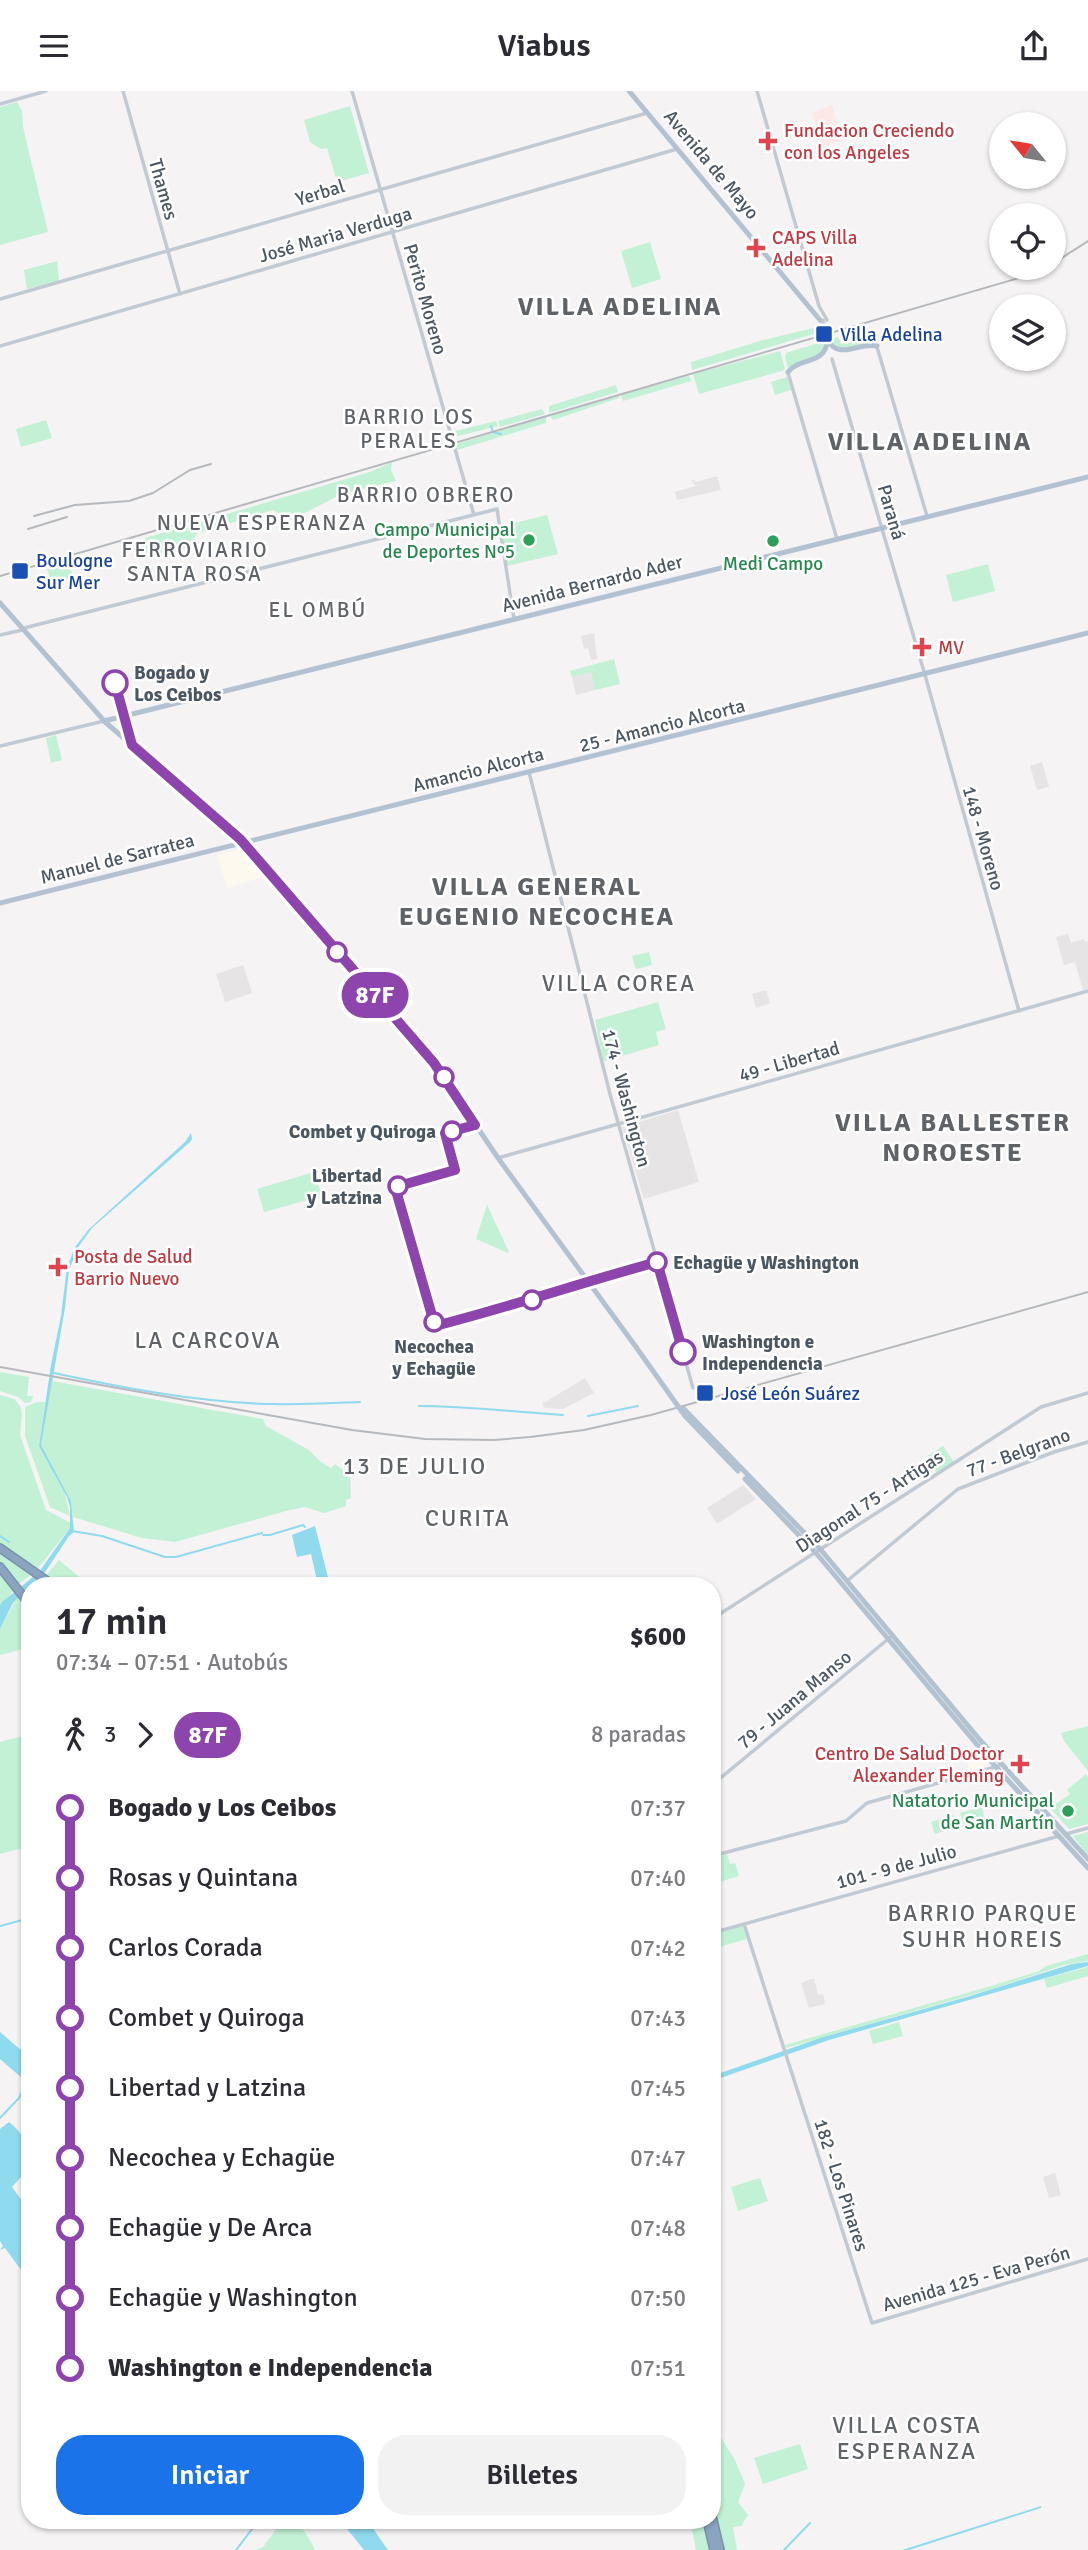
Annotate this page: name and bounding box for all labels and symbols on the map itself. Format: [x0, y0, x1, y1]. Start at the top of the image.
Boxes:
street label: Avenida de Mayo [658, 105, 764, 224]
north arrow [989, 112, 1066, 189]
place label: Fundacion Creciendo con los Angeles [784, 119, 954, 165]
marker: Fundacion Creciendo con los Angeles [758, 131, 778, 151]
street label: Thames [143, 156, 183, 223]
street label: Yerbal [293, 174, 348, 212]
street label: José Maria Verduga [256, 202, 415, 268]
place label: CAPS Villa Adelina [772, 226, 857, 272]
marker: CAPS Villa Adelina [746, 238, 766, 258]
street label: Perito Moreno [398, 241, 452, 358]
district label: VILLA ADELINA [518, 291, 722, 323]
place label: Villa Adelina [840, 323, 943, 347]
marker: Villa Adelina [814, 324, 834, 344]
district label: BARRIO LOS PERALES [343, 404, 475, 454]
district label: VILLA ADELINA [828, 426, 1032, 458]
district label: BARRIO OBRERO [337, 482, 515, 508]
street label: Paraná [872, 482, 910, 543]
district label: NUEVA ESPERANZA [157, 510, 367, 536]
place label: Campo Municipal de Deportes Nº5 [374, 518, 515, 564]
marker: Campo Municipal de Deportes Nº5 [521, 532, 537, 548]
marker: Medi Campo [765, 533, 781, 549]
district label: FERROVIARIO SANTA ROSA [122, 537, 268, 587]
place label: Boulogne Sur Mer [36, 549, 113, 595]
street label: Avenida Bernardo Ader [499, 550, 685, 618]
place label: Medi Campo [723, 552, 823, 576]
marker: Boulogne Sur Mer [10, 561, 30, 581]
district label: EL OMBÚ [269, 597, 367, 623]
place label: MV [938, 636, 964, 660]
marker: MV [912, 637, 932, 657]
place label: Bogado y Los Ceibos [134, 661, 221, 707]
marker: Bogado y Los Ceibos [102, 670, 128, 696]
street label: 25 - Amancio Alcorta [577, 694, 748, 758]
street label: Amancio Alcorta [410, 742, 546, 798]
street label: 148 - Moreno [957, 783, 1009, 893]
street label: Manuel de Sarratea [38, 828, 197, 890]
district label: VILLA GENERAL EUGENIO NECOCHEA [399, 871, 675, 933]
unlabelled marker [327, 942, 347, 962]
district label: VILLA COREA [542, 969, 696, 998]
line badge: 87F [335, 972, 415, 1018]
street label: 174 - Washington [596, 1027, 656, 1170]
street label: 49 - Libertad [736, 1036, 842, 1088]
unlabelled marker [434, 1067, 454, 1087]
district label: VILLA BALLESTER NOROESTE [835, 1107, 1071, 1169]
place label: Combet y Quiroga [289, 1120, 436, 1144]
marker: Combet y Quiroga [442, 1121, 462, 1141]
place label: Libertad y Latzina [306, 1164, 382, 1210]
marker: Libertad y Latzina [388, 1176, 408, 1196]
place label: Posta de Salud Barrio Nuevo [74, 1245, 193, 1291]
place label: Echagüe y Washington [673, 1251, 859, 1275]
marker: Echagüe y Washington [647, 1252, 667, 1272]
marker: Posta de Salud Barrio Nuevo [48, 1257, 68, 1277]
unlabelled marker [522, 1290, 542, 1310]
marker: Necochea y Echagüe [424, 1312, 444, 1332]
district label: LA CARCOVA [135, 1326, 281, 1355]
place label: Washington e Independencia [702, 1330, 823, 1376]
place label: Necochea y Echagüe [391, 1335, 476, 1381]
marker: Washington e Independencia [670, 1339, 696, 1365]
place label: José León Suárez [721, 1382, 860, 1406]
marker: José León Suárez [695, 1383, 715, 1403]
street label: 77 - Belgrano [963, 1423, 1074, 1483]
street label: Diagonal 75 - Artigas [791, 1445, 948, 1559]
district label: 13 DE JULIO [343, 1452, 487, 1481]
district label: CURITA [425, 1504, 511, 1533]
street label: 79 - Juana Manso [733, 1645, 857, 1755]
place label: Centro De Salud Doctor Alexander Fleming [815, 1742, 1004, 1788]
marker: Centro De Salud Doctor Alexander Fleming [1010, 1754, 1030, 1774]
place label: Natatorio Municipal de San Martín [892, 1789, 1054, 1835]
marker: Natatorio Municipal de San Martín [1060, 1803, 1076, 1819]
street label: 101 - 9 de Julio [834, 1839, 959, 1895]
district label: BARRIO PARQUE SUHR HOREIS [887, 1899, 1079, 1954]
street label: 182 - Los Pinares [808, 2116, 874, 2255]
street label: Avenida 125 - Eva Perón [880, 2241, 1073, 2317]
district label: VILLA COSTA ESPERANZA [832, 2411, 982, 2466]

